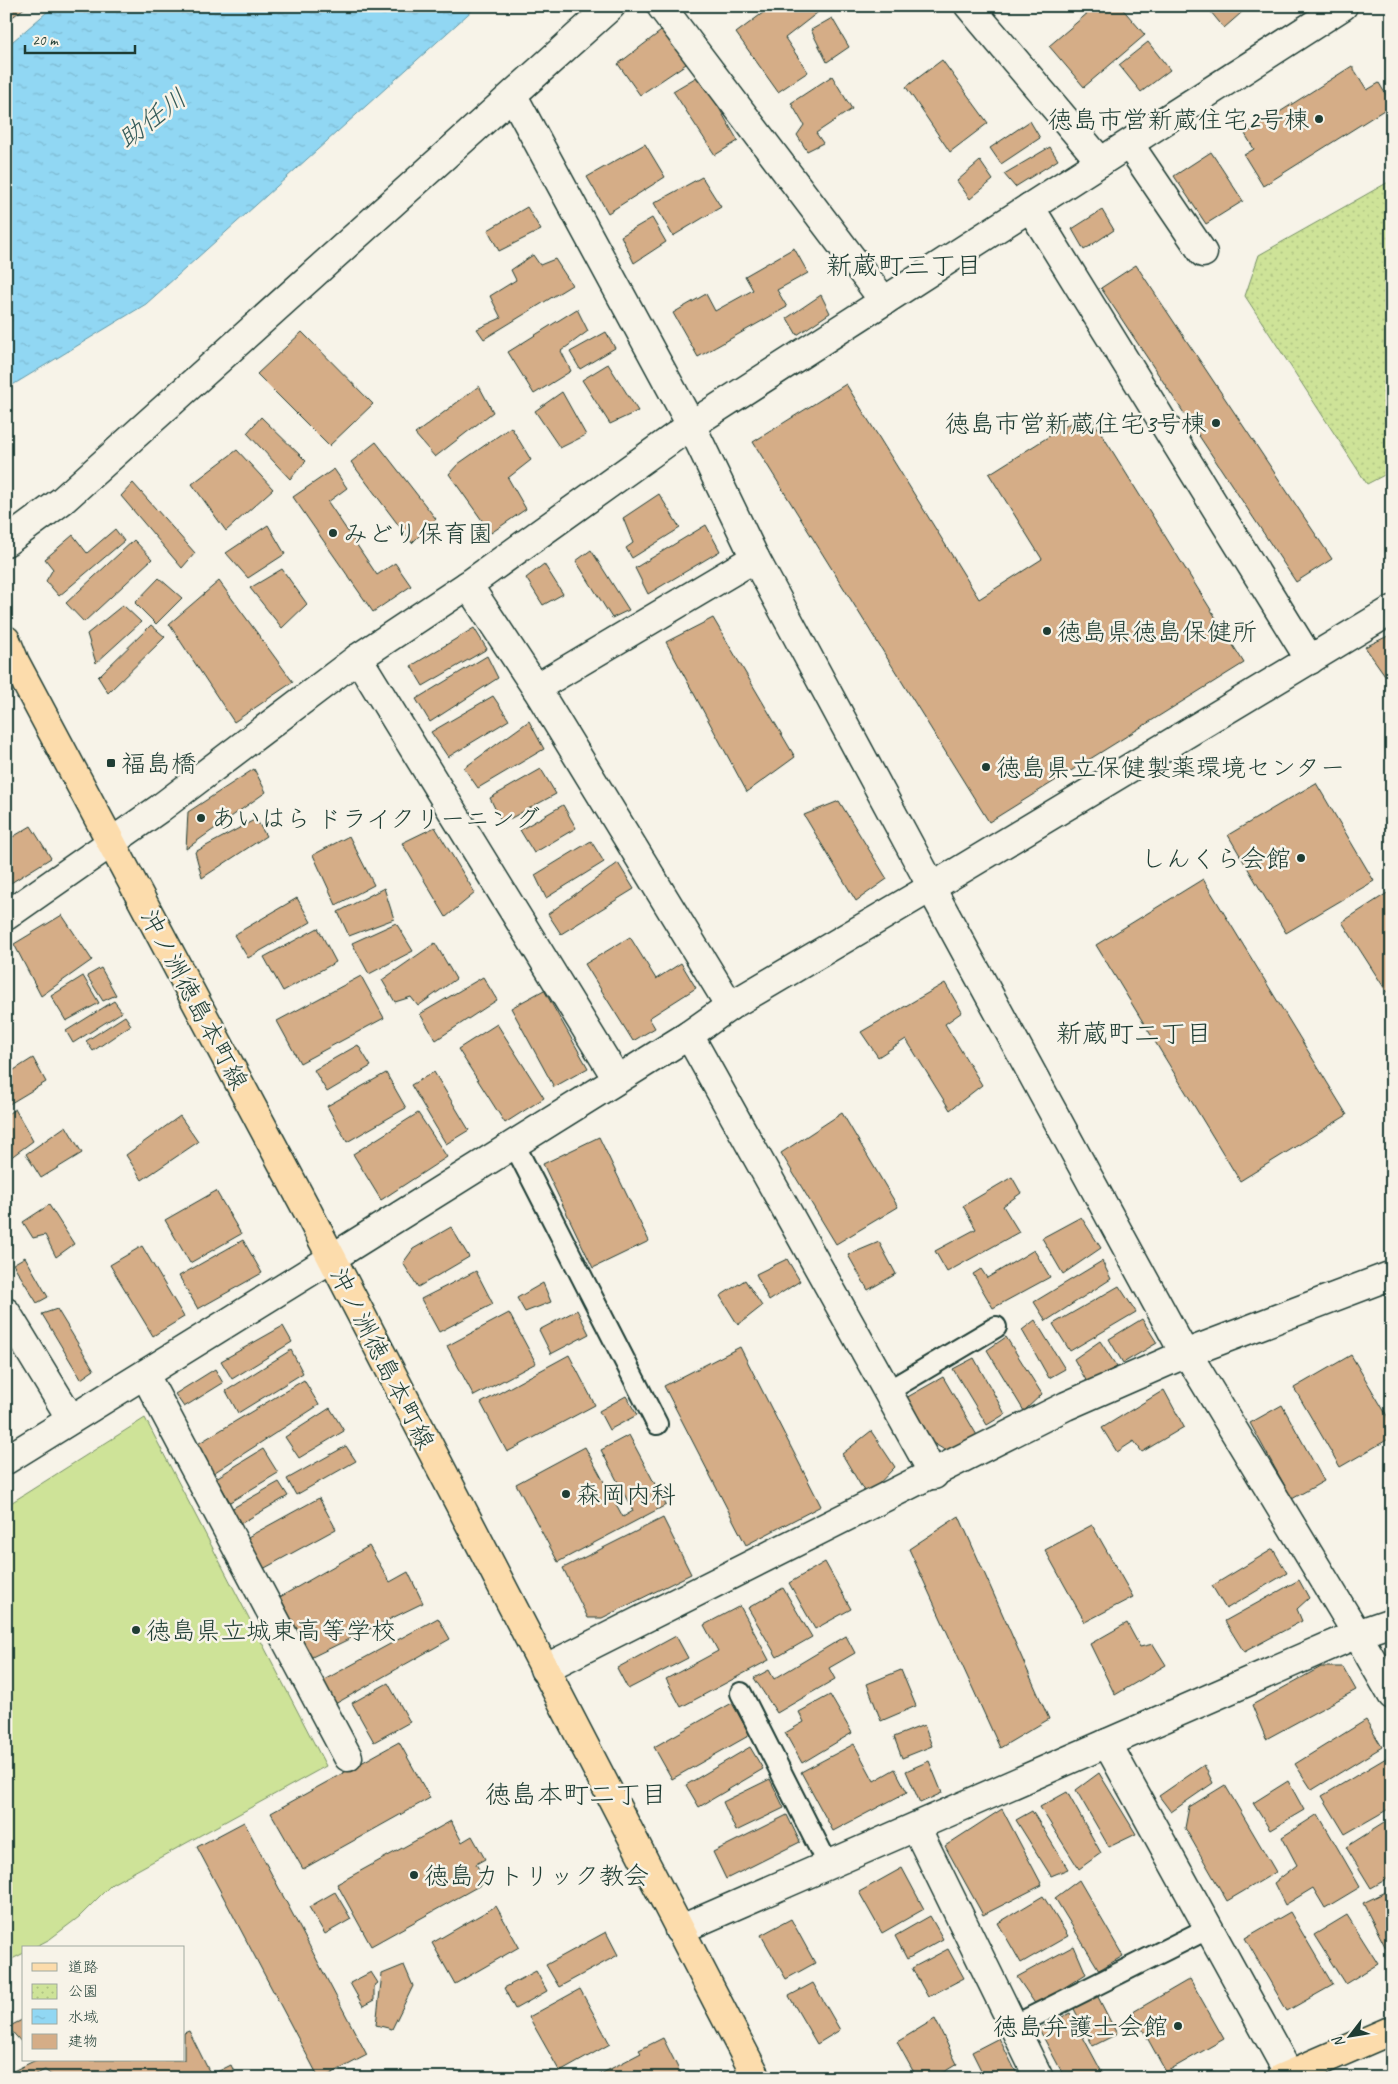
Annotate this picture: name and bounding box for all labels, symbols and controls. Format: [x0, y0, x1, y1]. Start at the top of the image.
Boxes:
scale bar [25, 22, 135, 54]
text: 20 m [32, 31, 59, 50]
water label: 助任川 [111, 82, 193, 155]
place label: 徳島市営新蔵住宅2号棟 [1048, 104, 1309, 136]
marker: 徳島市営新蔵住宅2号棟 [1313, 113, 1325, 125]
district label: 新蔵町三丁目 [826, 249, 982, 282]
place label: 徳島市営新蔵住宅3号棟 [945, 408, 1206, 440]
marker: 徳島市営新蔵住宅3号棟 [1210, 417, 1222, 429]
place label: みどり保育園 [343, 518, 493, 550]
marker: みどり保育園 [327, 527, 339, 539]
place label: 徳島県徳島保健所 [1057, 616, 1257, 648]
marker: 徳島県徳島保健所 [1041, 625, 1053, 637]
place label: 福島橋 [121, 748, 196, 780]
place label: 徳島県立保健製薬環境センター [996, 752, 1345, 784]
marker: 福島橋 [105, 757, 117, 769]
marker: 徳島県立保健製薬環境センター [980, 761, 992, 773]
place label: あいはら ドライクリーニング [211, 803, 540, 835]
marker: あいはら ドライクリーニング [195, 812, 207, 824]
place label: しんくら会館 [1141, 843, 1291, 875]
marker: しんくら会館 [1295, 852, 1307, 864]
street label: 沖ノ洲徳島本町線 [133, 904, 255, 1095]
district label: 新蔵町二丁目 [1056, 1017, 1212, 1050]
street label: 沖ノ洲徳島本町線 [322, 1262, 442, 1455]
place label: 森岡内科 [576, 1479, 676, 1511]
marker: 森岡内科 [560, 1488, 572, 1500]
place label: 徳島県立城東高等学校 [146, 1615, 396, 1647]
marker: 徳島県立城東高等学校 [130, 1624, 142, 1636]
district label: 徳島本町二丁目 [485, 1778, 667, 1811]
place label: 徳島カトリック教会 [424, 1860, 649, 1892]
marker: 徳島カトリック教会 [408, 1869, 420, 1881]
legend [22, 1946, 185, 2062]
text: 道路 [68, 1958, 98, 1977]
text: 公園 [68, 1982, 98, 2001]
text: 水域 [68, 2008, 98, 2027]
place label: 徳島弁護士会館 [993, 2011, 1168, 2043]
north arrow [1326, 2012, 1376, 2062]
marker: 徳島弁護士会館 [1172, 2020, 1184, 2032]
text: 建物 [68, 2032, 98, 2051]
text: N [1329, 2032, 1349, 2051]

